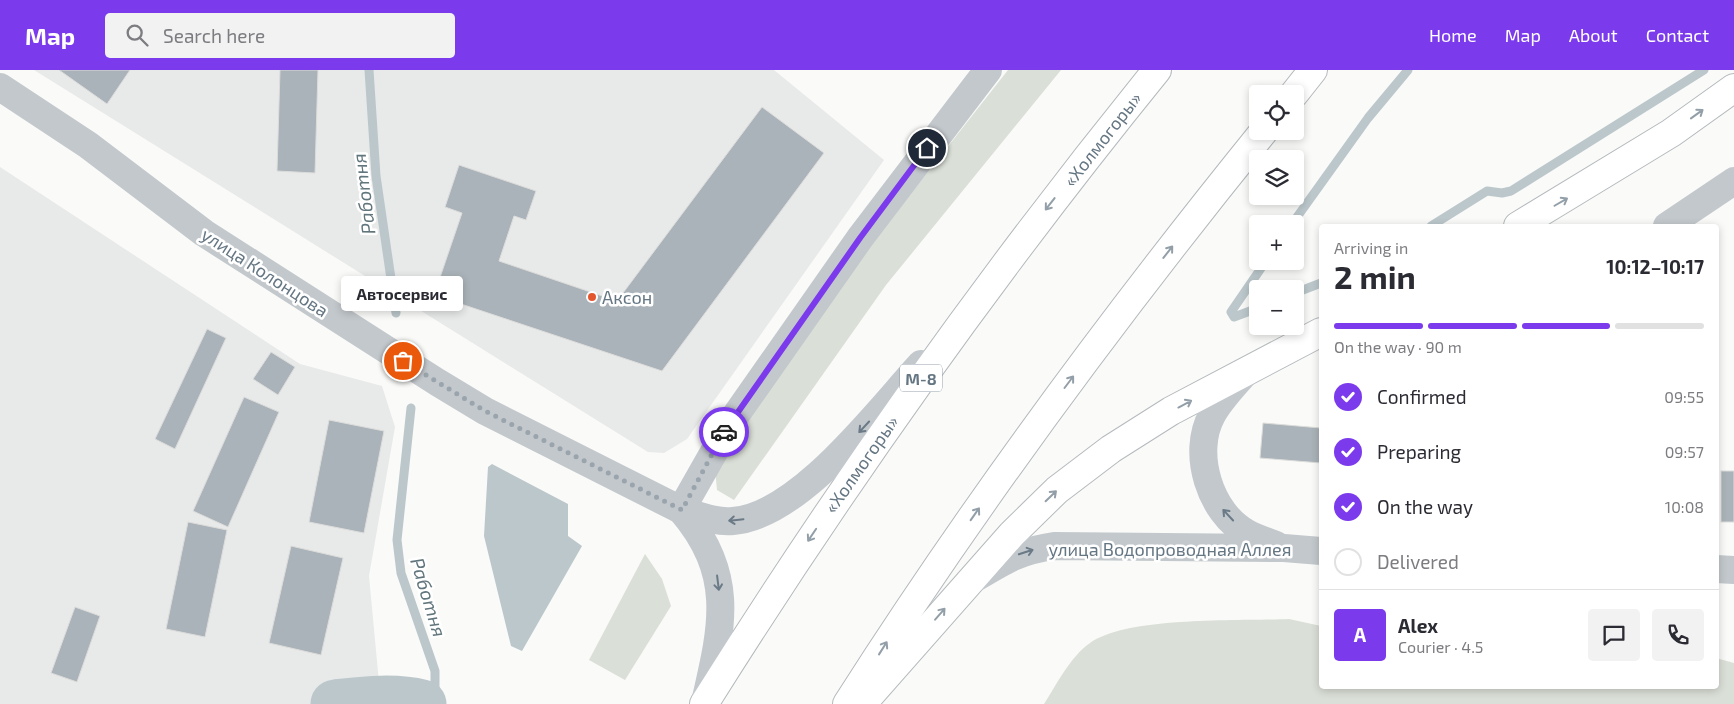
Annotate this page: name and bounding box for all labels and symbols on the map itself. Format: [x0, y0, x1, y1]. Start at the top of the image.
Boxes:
street label: «Холмогоры» [1058, 87, 1146, 191]
one-way arrow [1690, 109, 1704, 119]
pin [906, 127, 948, 169]
water label: Работня [347, 152, 379, 236]
one-way arrow [1553, 196, 1567, 206]
one-way arrow [1045, 197, 1056, 210]
street label: улица Колонцова [197, 223, 333, 321]
one-way arrow [1162, 246, 1173, 259]
callout: Автосервис [342, 276, 464, 311]
place label: Аксон [602, 286, 652, 308]
marker: Аксон [586, 291, 598, 303]
pin [382, 340, 424, 382]
road number: М-8 [900, 364, 942, 392]
one-way arrow [1064, 375, 1074, 389]
one-way arrow [1177, 399, 1192, 409]
courier [699, 407, 749, 457]
street label: «Холмогоры» [819, 411, 903, 517]
one-way arrow [858, 420, 870, 433]
one-way arrow [1045, 490, 1057, 502]
one-way arrow [970, 507, 980, 521]
one-way arrow [1222, 509, 1234, 522]
one-way arrow [728, 515, 744, 525]
one-way arrow [807, 528, 817, 542]
street label: улица Водопроводная Аллея [1048, 538, 1292, 560]
one-way arrow [1018, 546, 1034, 556]
water label: Работня [406, 555, 452, 639]
one-way arrow [713, 575, 723, 591]
one-way arrow [934, 608, 946, 621]
one-way arrow [878, 641, 888, 655]

